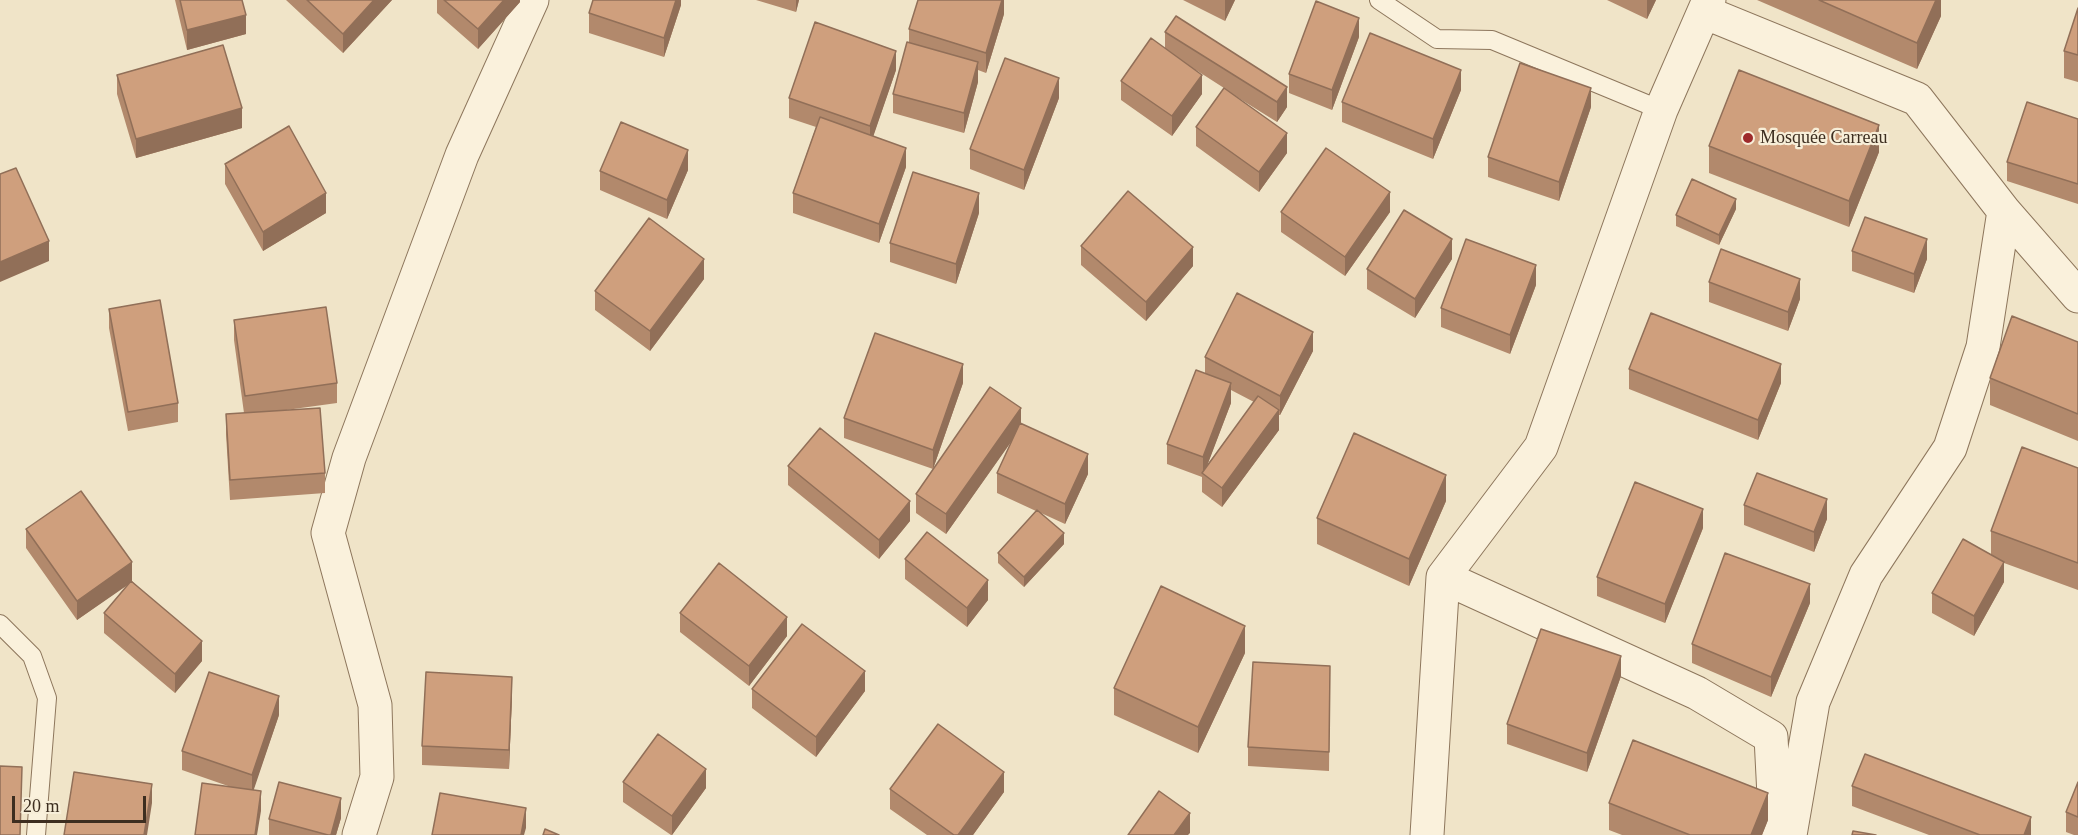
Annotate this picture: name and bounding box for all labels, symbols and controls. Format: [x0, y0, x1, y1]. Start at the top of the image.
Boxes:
place label: Mosquée Carreau [1760, 127, 1887, 149]
marker: Mosquée Carreau [1741, 131, 1755, 145]
scale bar [15, 784, 148, 822]
text: 20 m [23, 796, 60, 816]

